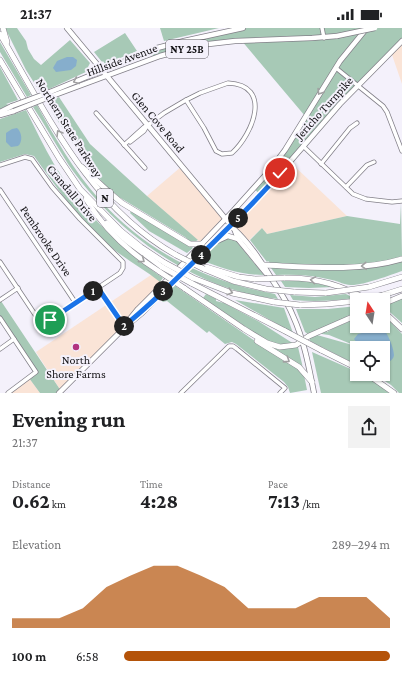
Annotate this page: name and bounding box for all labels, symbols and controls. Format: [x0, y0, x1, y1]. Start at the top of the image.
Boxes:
text: 21:37 [20, 6, 52, 22]
road number: NY 25B [166, 40, 208, 58]
street label: Hillside Avenue [85, 41, 159, 79]
street label: Jericho Turnpike [291, 74, 356, 143]
street label: Northern State Parkway [33, 76, 105, 180]
one-way arrow [72, 76, 79, 84]
one-way arrow [318, 88, 325, 95]
street label: Glen Cove Road [129, 89, 188, 156]
one-way arrow [56, 130, 63, 137]
pin [263, 156, 297, 190]
street label: Crandall Drive [44, 162, 100, 224]
icon: check [269, 162, 291, 184]
road number: N [97, 189, 113, 207]
street label: Pembrooke Drive [17, 203, 75, 279]
pin: 5 [228, 208, 248, 228]
text: 5 [235, 212, 241, 224]
pin: 4 [191, 245, 211, 265]
text: 4 [198, 249, 204, 261]
one-way arrow [138, 256, 145, 263]
one-way arrow [361, 262, 367, 271]
one-way arrow [310, 276, 316, 285]
pin: 1 [83, 281, 103, 301]
pin: 3 [153, 281, 173, 301]
text: 1 [91, 285, 95, 297]
text: 3 [160, 285, 166, 297]
one-way arrow [226, 287, 233, 296]
north arrow [350, 293, 390, 333]
map controls [350, 293, 390, 381]
pin [33, 303, 67, 337]
icon: arrive [39, 309, 61, 331]
pin: 2 [114, 316, 134, 336]
text: 2 [121, 320, 127, 332]
button: locate [350, 341, 390, 381]
marker: North Shore Farms [71, 342, 81, 352]
place label: North Shore Farms [46, 353, 106, 381]
one-way arrow [283, 355, 290, 362]
button: share [348, 406, 390, 448]
text: Evening run [12, 407, 125, 432]
text: 21:37 [12, 435, 38, 450]
text: Distance [12, 478, 50, 490]
text: Time [140, 478, 163, 490]
text: Pace [268, 478, 288, 490]
text: 0.62 [12, 490, 50, 512]
text: 4:28 [140, 490, 178, 512]
text: 7:13 [268, 490, 300, 512]
text: km [50, 498, 66, 510]
text: /km [300, 498, 320, 510]
text: Elevation [12, 537, 61, 552]
text: 289–294 m [332, 537, 390, 552]
text: 100 m [12, 649, 46, 664]
text: 6:58 [76, 649, 99, 664]

